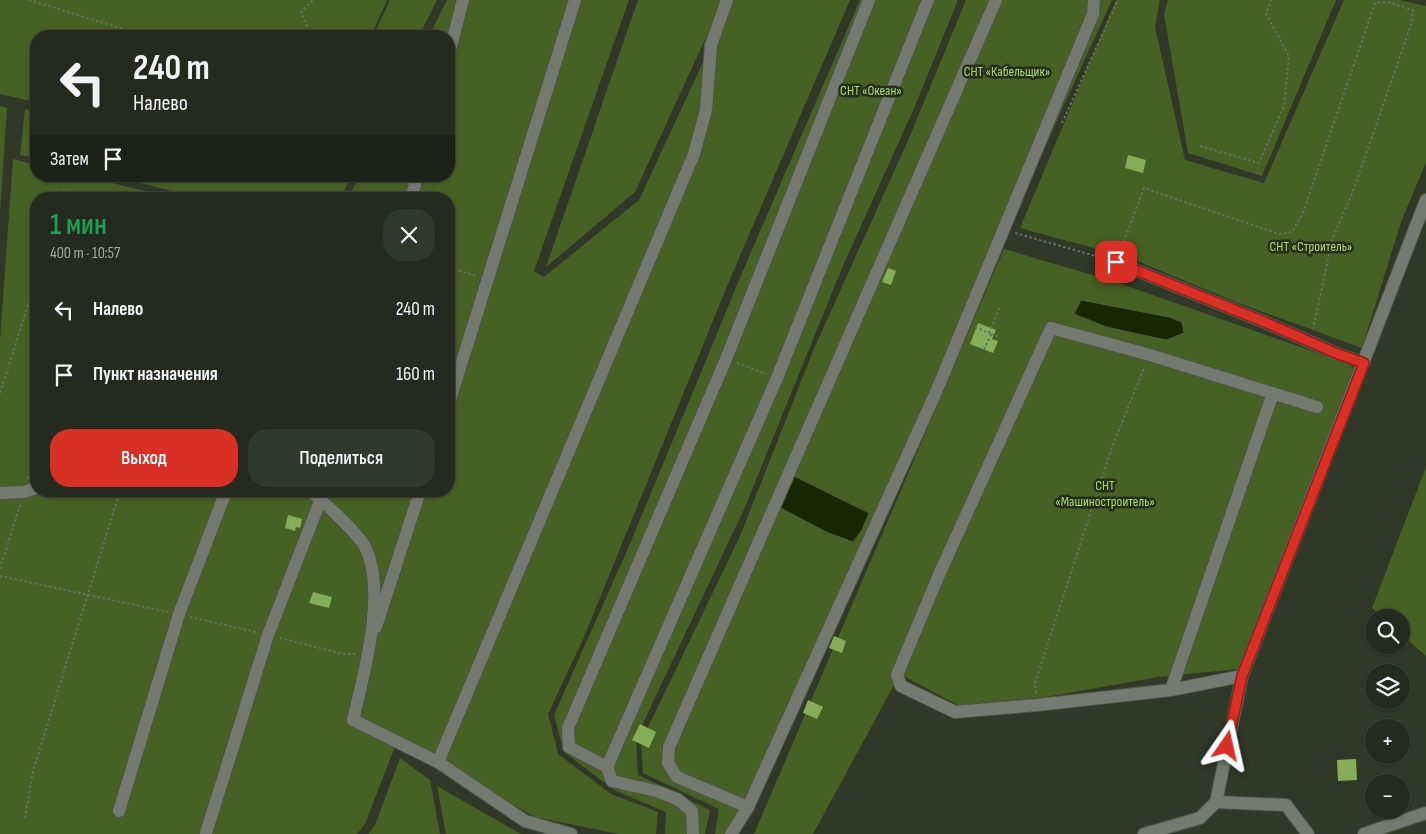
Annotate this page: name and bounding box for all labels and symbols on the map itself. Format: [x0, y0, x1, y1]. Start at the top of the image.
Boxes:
park label: СНТ «Кабельщик» [964, 63, 1050, 80]
park label: СНТ «Океан» [840, 82, 902, 99]
park label: СНТ «Строитель» [1270, 238, 1352, 255]
pin [1095, 241, 1137, 283]
park label: СНТ «Машиностроитель» [1055, 477, 1155, 510]
position arrow [1200, 719, 1252, 771]

